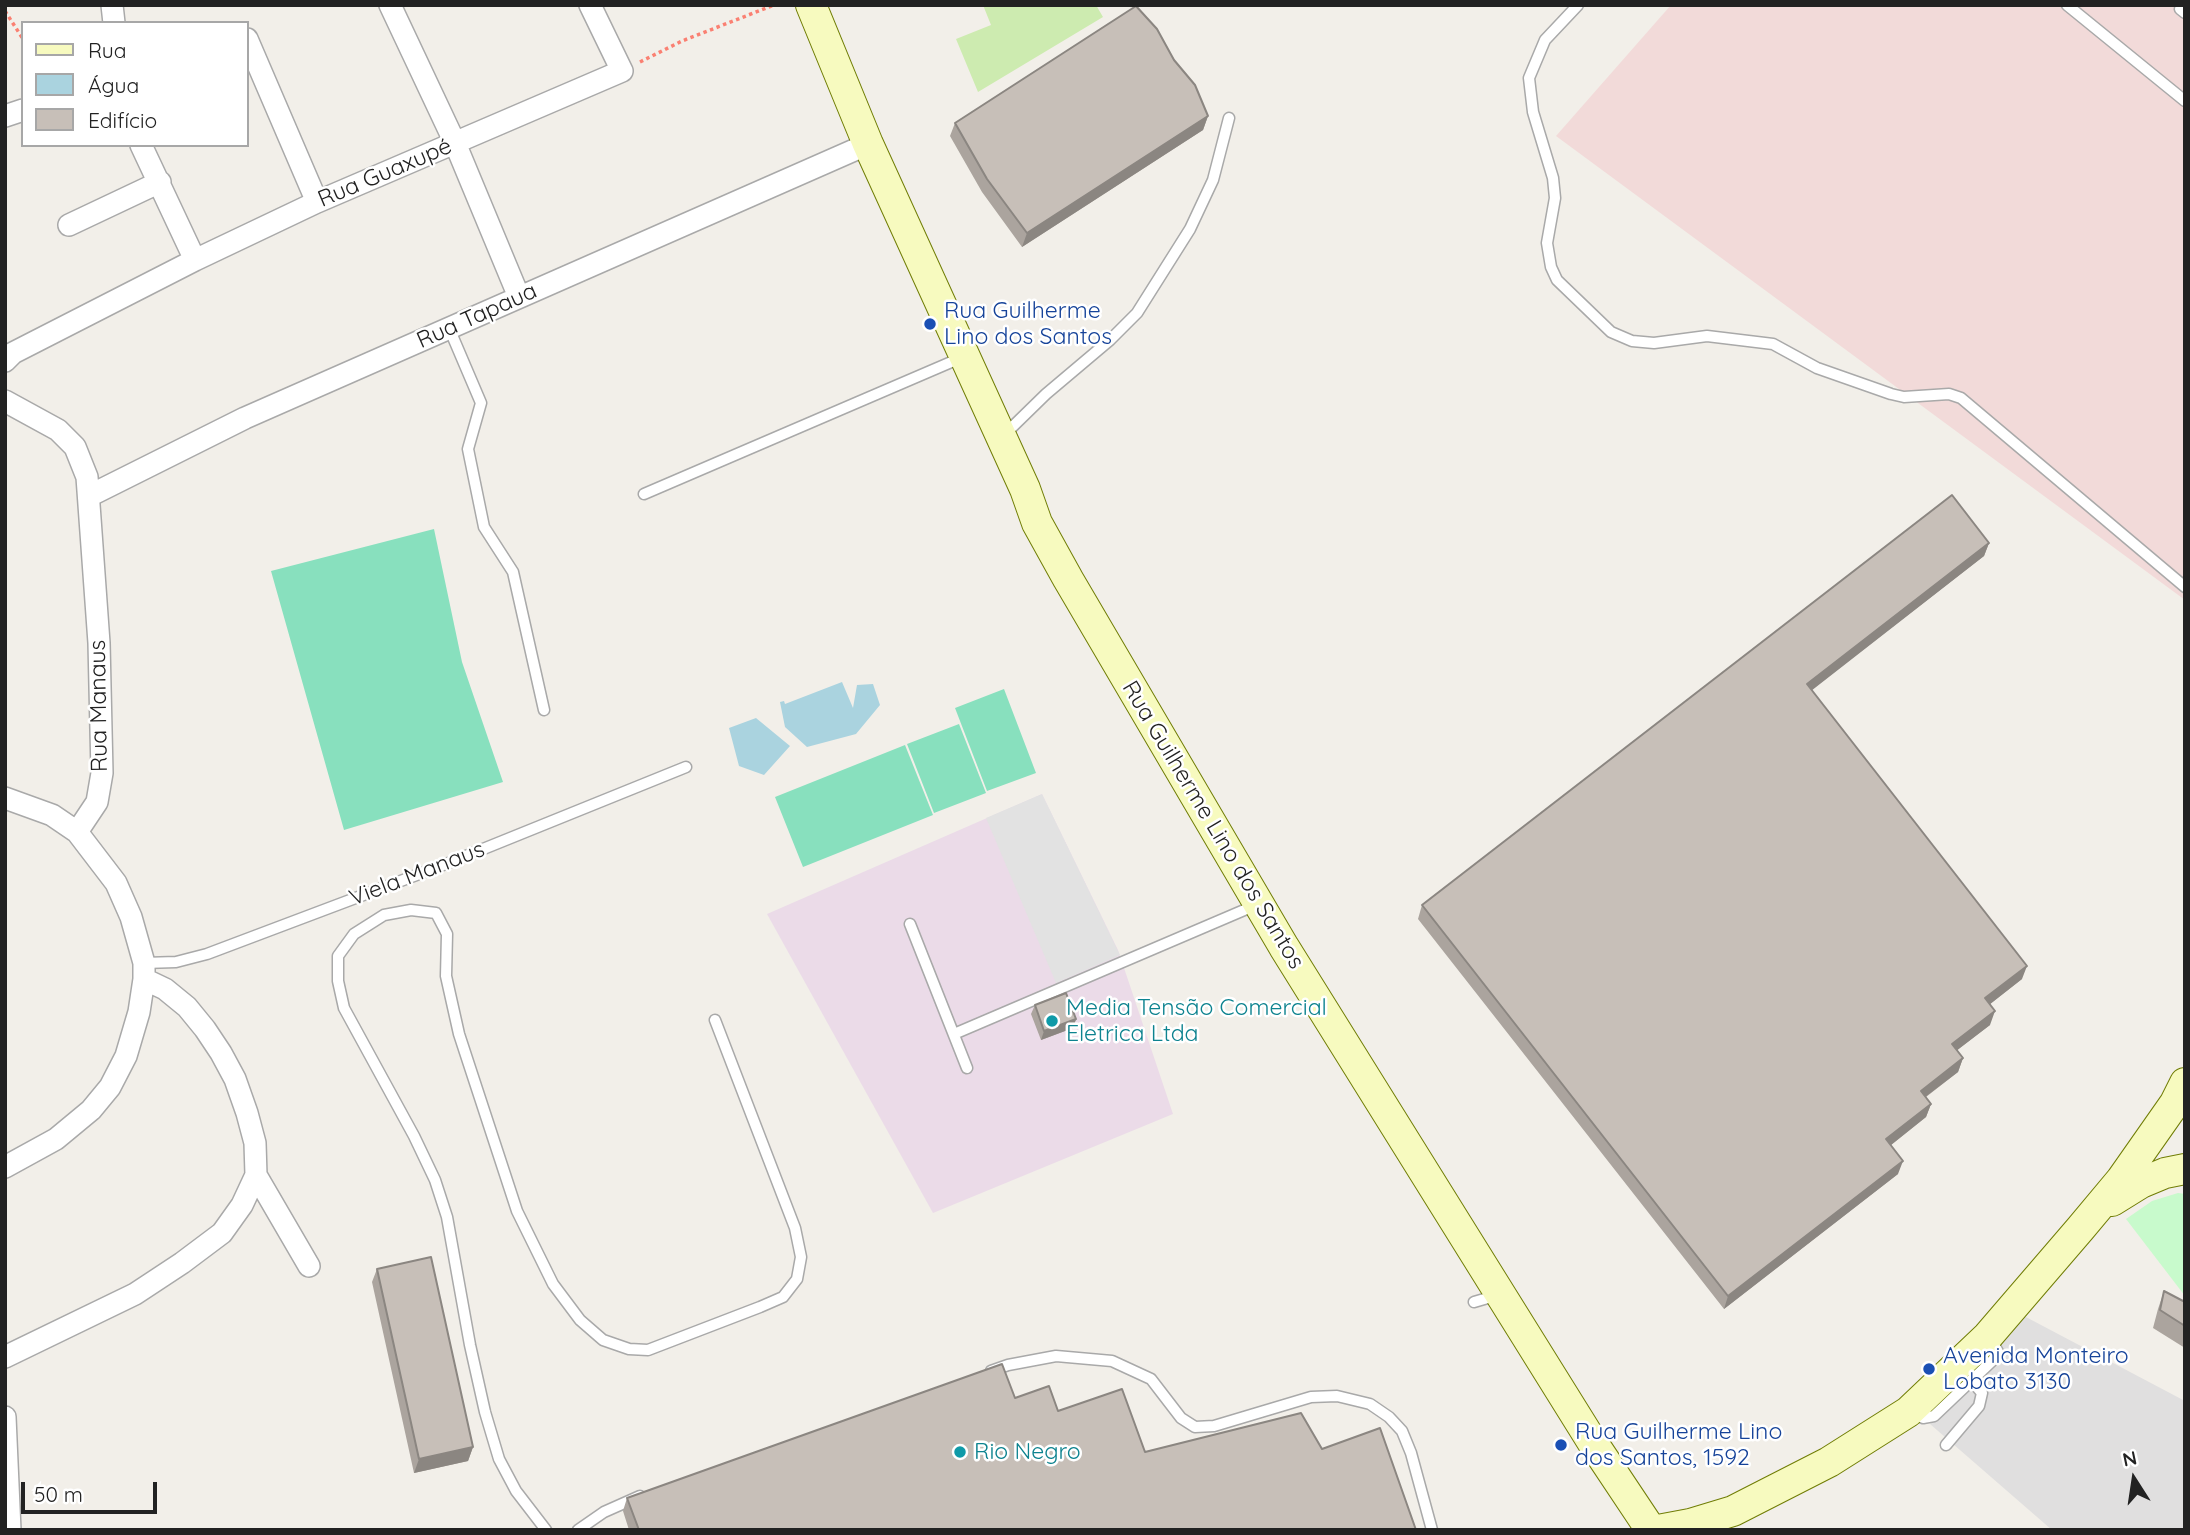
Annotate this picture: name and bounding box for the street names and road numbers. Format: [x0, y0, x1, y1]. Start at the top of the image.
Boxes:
street label: Rua Guaxupé [314, 132, 456, 214]
street label: Rua Tapaua [413, 277, 541, 355]
street label: Rua Manaus [84, 640, 114, 772]
street label: Rua Guilherme Lino dos Santos [1116, 676, 1310, 974]
street label: Viela Manaus [346, 836, 488, 912]

